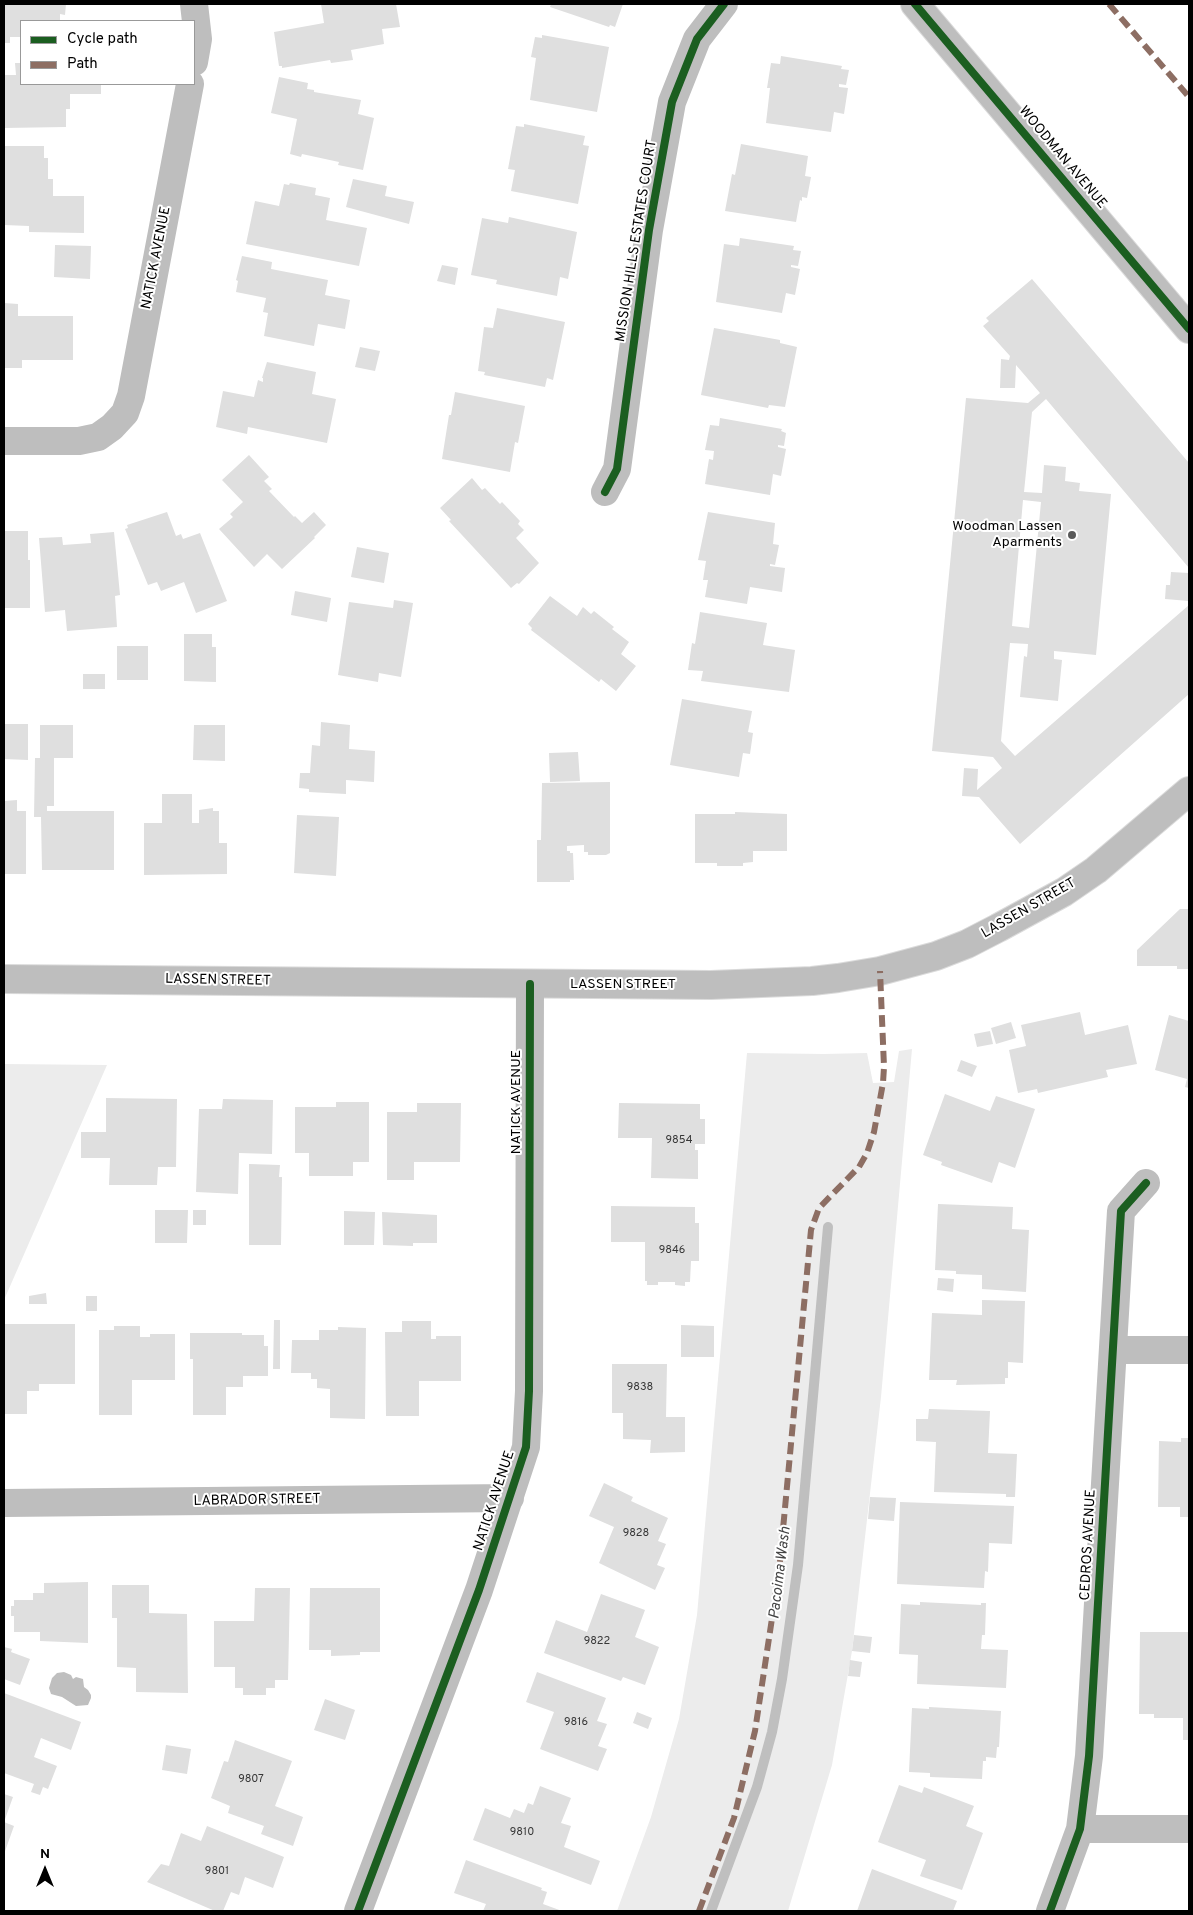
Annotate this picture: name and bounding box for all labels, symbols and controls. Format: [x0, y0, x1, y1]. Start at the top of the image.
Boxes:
legend [20, 20, 195, 85]
text: Cycle path [67, 30, 138, 49]
text: Path [67, 55, 98, 74]
street label: WOODMAN AVENUE [1014, 103, 1110, 213]
street label: MISSION HILLS ESTATES COURT [613, 139, 661, 343]
street label: NATICK AVENUE [139, 205, 175, 311]
place label: Woodman Lassen Aparments [952, 519, 1062, 552]
marker: Woodman Lassen Aparments [1066, 529, 1078, 541]
street label: LASSEN STREET [979, 875, 1079, 943]
street label: LASSEN STREET [165, 972, 271, 990]
street label: LASSEN STREET [570, 977, 676, 993]
street label: NATICK AVENUE [509, 1050, 525, 1154]
house number: 9854 [665, 1134, 693, 1148]
house number: 9846 [659, 1244, 685, 1258]
house number: 9838 [627, 1381, 653, 1395]
street label: NATICK AVENUE [471, 1449, 519, 1553]
street label: CEDROS AVENUE [1078, 1489, 1100, 1601]
street label: LABRADOR STREET [193, 1491, 321, 1511]
water label: Pacoima Wash [766, 1526, 796, 1620]
house number: 9828 [623, 1527, 649, 1541]
house number: 9822 [584, 1635, 610, 1649]
house number: 9816 [564, 1716, 588, 1730]
house number: 9807 [238, 1773, 264, 1787]
house number: 9810 [510, 1826, 534, 1840]
north arrow [20, 1845, 70, 1895]
text: N [40, 1846, 50, 1863]
house number: 9801 [205, 1865, 229, 1879]

